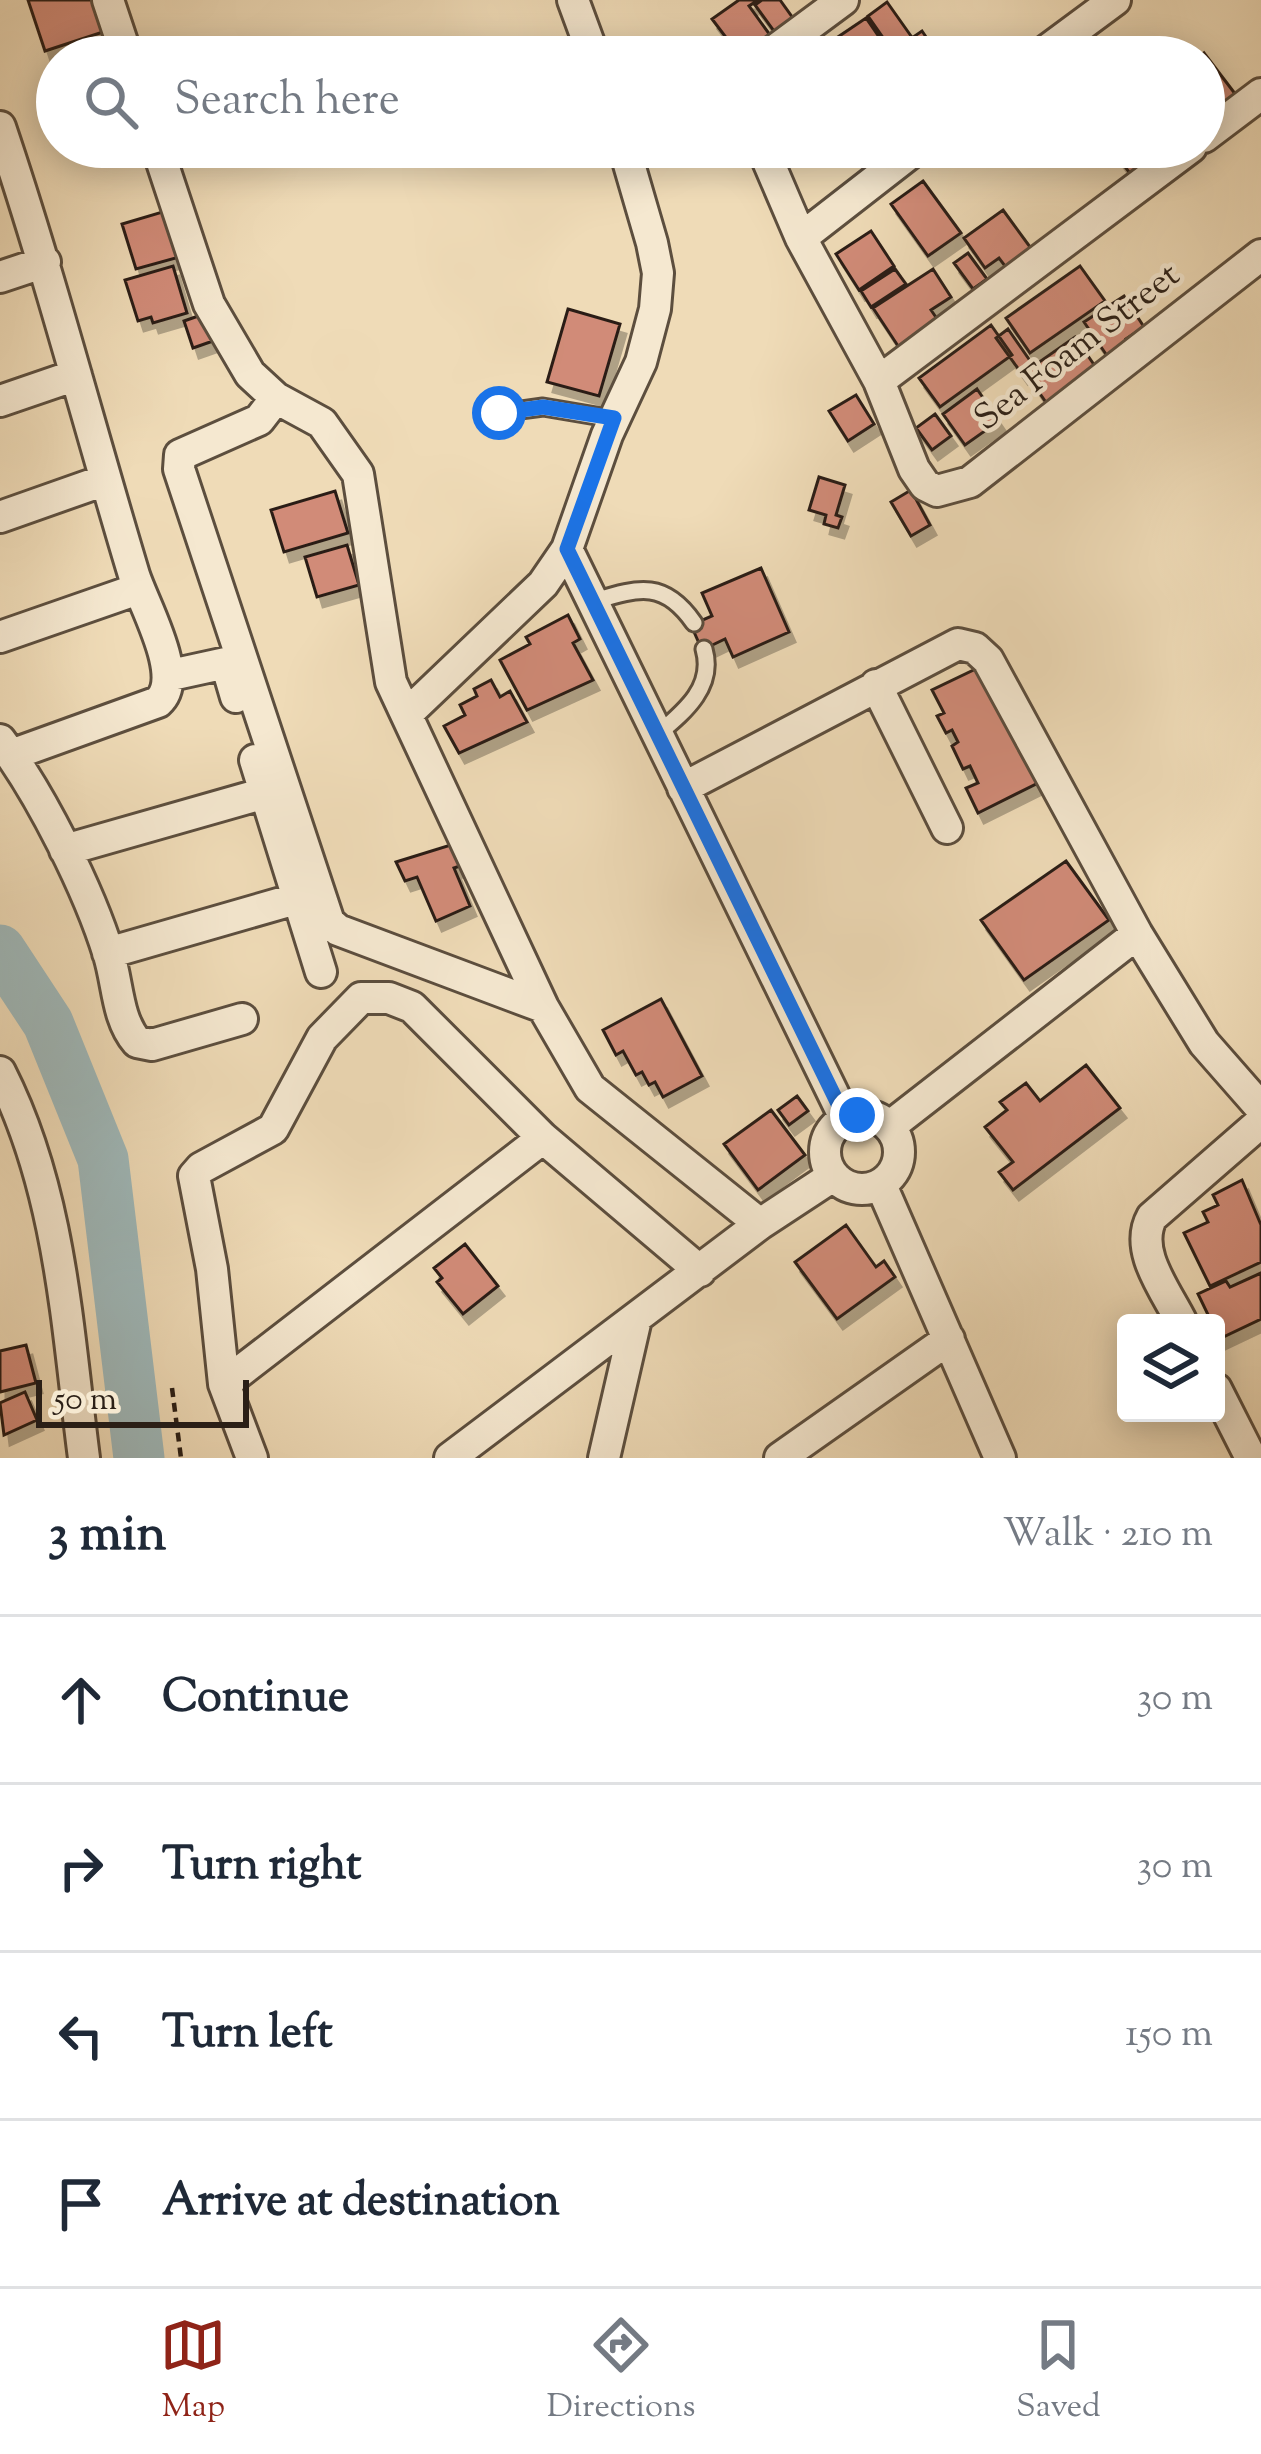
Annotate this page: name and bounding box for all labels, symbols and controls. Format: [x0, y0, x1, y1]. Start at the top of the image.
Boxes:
search box [36, 36, 1225, 168]
icon: search [78, 69, 144, 135]
text: Search here [174, 70, 400, 135]
street label: Sea Foam Street [964, 251, 1192, 445]
route start [472, 386, 526, 440]
route end [830, 1088, 884, 1142]
map controls [1117, 1314, 1225, 1422]
button: layers [1117, 1314, 1225, 1422]
scale bar [36, 1374, 249, 1427]
text: 50 m [54, 1377, 117, 1425]
text: 3 min [48, 1500, 166, 1573]
text: Walk · 210 m [1003, 1508, 1213, 1564]
icon: ahead [48, 1667, 114, 1733]
text: Continue [162, 1667, 349, 1732]
text: 30 m [1136, 1672, 1213, 1728]
icon: right [48, 1835, 114, 1901]
text: Turn right [162, 1835, 361, 1900]
text: 30 m [1136, 1840, 1213, 1896]
icon: left [48, 2003, 114, 2069]
text: Turn left [162, 2003, 333, 2068]
text: 150 m [1125, 2008, 1213, 2064]
icon: arrive [48, 2171, 114, 2237]
text: Arrive at destination [162, 2171, 560, 2236]
tab: Map [160, 2312, 226, 2432]
tab: Directions [547, 2312, 696, 2432]
tab: Saved [1016, 2312, 1101, 2432]

